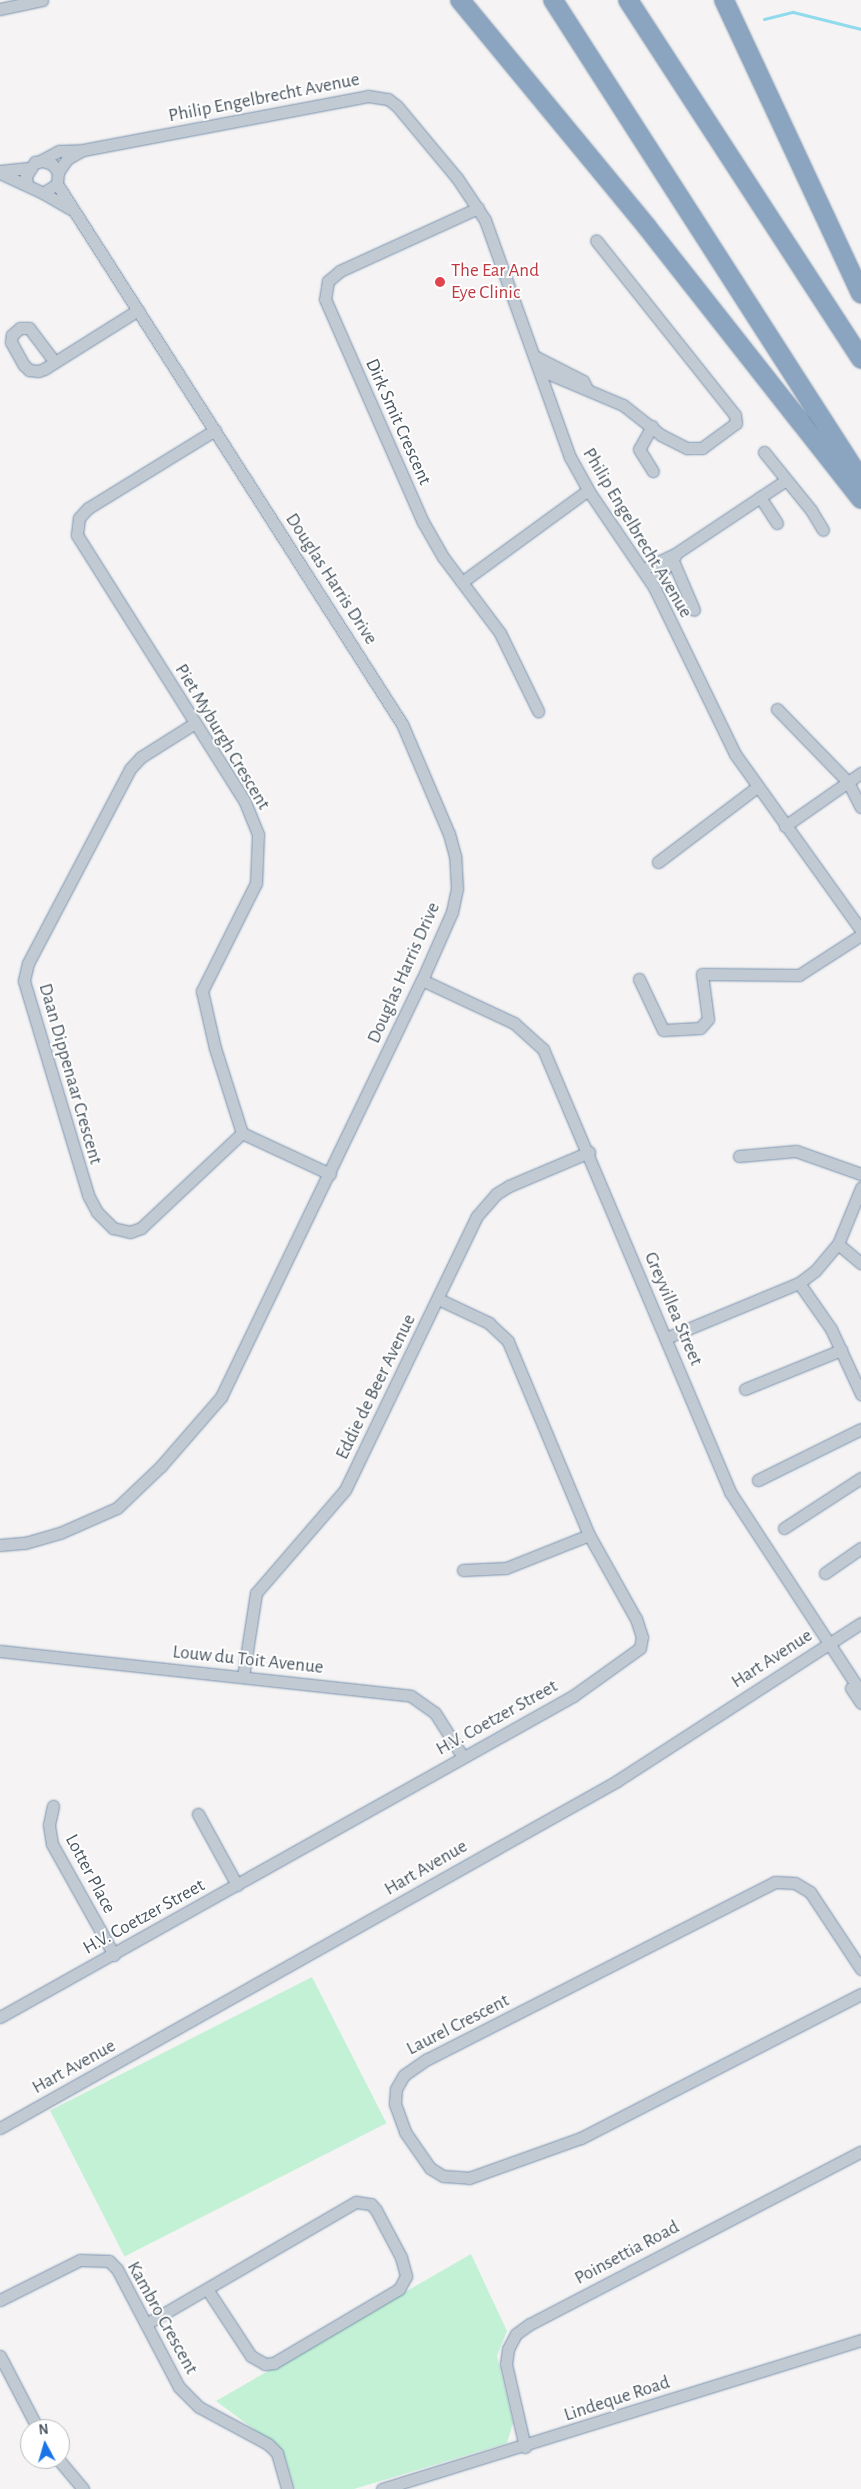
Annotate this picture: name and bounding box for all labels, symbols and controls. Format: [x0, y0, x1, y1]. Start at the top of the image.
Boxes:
street label: Philip Engelbrecht Avenue [167, 68, 361, 128]
place label: The Ear And Eye Clinic [451, 260, 539, 304]
marker: The Ear And Eye Clinic [433, 275, 447, 289]
street label: Dirk Smit Crescent [360, 355, 436, 489]
street label: Philip Engelbrecht Avenue [577, 444, 697, 622]
street label: Douglas Harris Drive [280, 509, 382, 649]
street label: Piet Myburgh Crescent [169, 660, 275, 814]
street label: Douglas Harris Drive [363, 899, 445, 1047]
street label: Daan Dippenaar Crescent [33, 981, 107, 1167]
street label: Greyvillea Street [639, 1249, 707, 1369]
street label: Eddie de Beer Avenue [331, 1311, 421, 1463]
street label: Hart Avenue [727, 1624, 817, 1694]
street label: Louw du Toit Avenue [171, 1641, 325, 1679]
street label: H.V. Coetzer Street [432, 1675, 562, 1761]
street label: Lotter Place [60, 1831, 120, 1917]
street label: Hart Avenue [380, 1835, 472, 1901]
street label: H.V. Coetzer Street [79, 1874, 209, 1960]
street label: Laurel Crescent [403, 1989, 513, 2061]
street label: Hart Avenue [28, 2035, 120, 2099]
street label: Poinsettia Road [571, 2216, 683, 2290]
street label: Kambro Crescent [122, 2258, 202, 2378]
street label: Lindeque Road [561, 2371, 673, 2427]
north arrow [20, 2419, 70, 2469]
text: N [38, 2423, 49, 2438]

